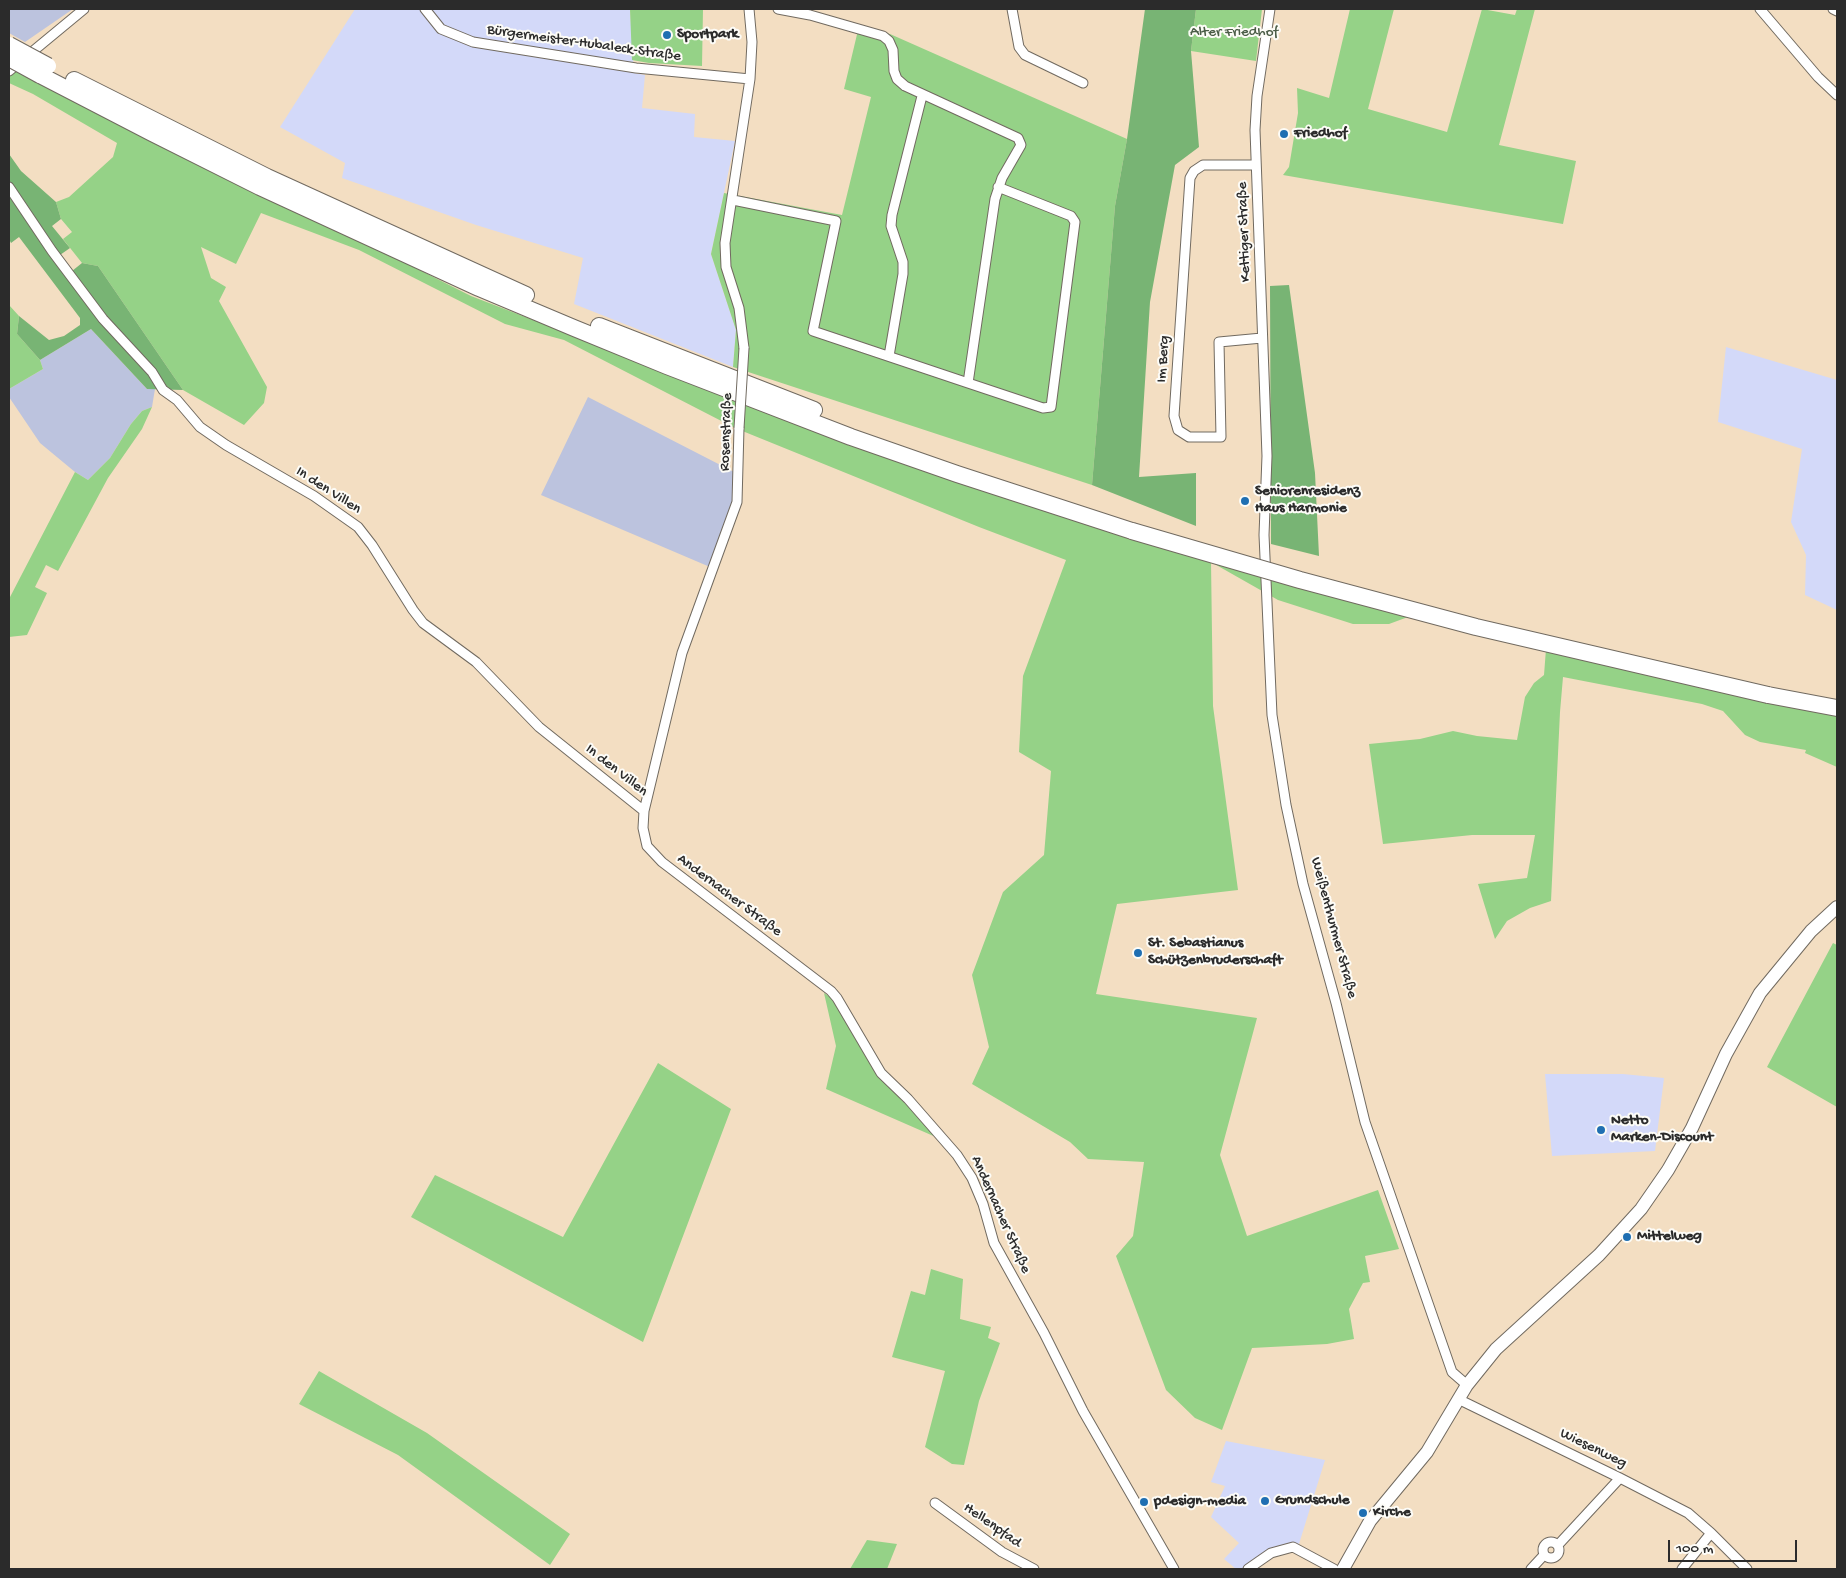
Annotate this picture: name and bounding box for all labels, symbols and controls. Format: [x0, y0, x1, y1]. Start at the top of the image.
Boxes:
street label: Bürgermeister-Hubaleck-Straße [486, 21, 682, 67]
park label: Alter Friedhof [1190, 24, 1278, 42]
place label: Sportpark [677, 26, 738, 44]
marker: Sportpark [661, 29, 673, 41]
place label: Friedhof [1294, 125, 1347, 143]
marker: Friedhof [1278, 128, 1290, 140]
street label: Kettiger Straße [1234, 182, 1256, 282]
street label: Im Berg [1153, 335, 1175, 383]
street label: Rosenstraße [717, 393, 737, 471]
street label: In den Villen [292, 463, 364, 519]
place label: Seniorenresidenz Haus Harmonie [1255, 483, 1360, 518]
marker: Seniorenresidenz Haus Harmonie [1239, 495, 1251, 507]
street label: In den Villen [581, 741, 651, 801]
street label: Andernacher Straße [673, 851, 785, 941]
street label: Weißenthurmer Straße [1306, 856, 1360, 1000]
place label: St. Sebastianus Schützenbruderschaft [1148, 935, 1283, 970]
marker: St. Sebastianus Schützenbruderschaft [1132, 947, 1144, 959]
place label: Netto Marken-Discount [1611, 1112, 1713, 1147]
marker: Netto Marken-Discount [1595, 1124, 1607, 1136]
street label: Andernacher Straße [966, 1154, 1034, 1276]
place label: Mittelweg [1637, 1228, 1702, 1246]
marker: Mittelweg [1621, 1231, 1633, 1243]
street label: Wiesenweg [1557, 1425, 1629, 1473]
place label: Grundschule [1275, 1492, 1349, 1510]
place label: pdesign-media [1154, 1493, 1246, 1511]
marker: Grundschule [1259, 1495, 1271, 1507]
marker: pdesign-media [1138, 1496, 1150, 1508]
street label: Hellenpfad [959, 1499, 1025, 1553]
place label: Kirche [1373, 1504, 1411, 1522]
marker: Kirche [1357, 1507, 1369, 1519]
scale bar [1671, 1530, 1800, 1562]
text: 100 m [1676, 1540, 1713, 1558]

